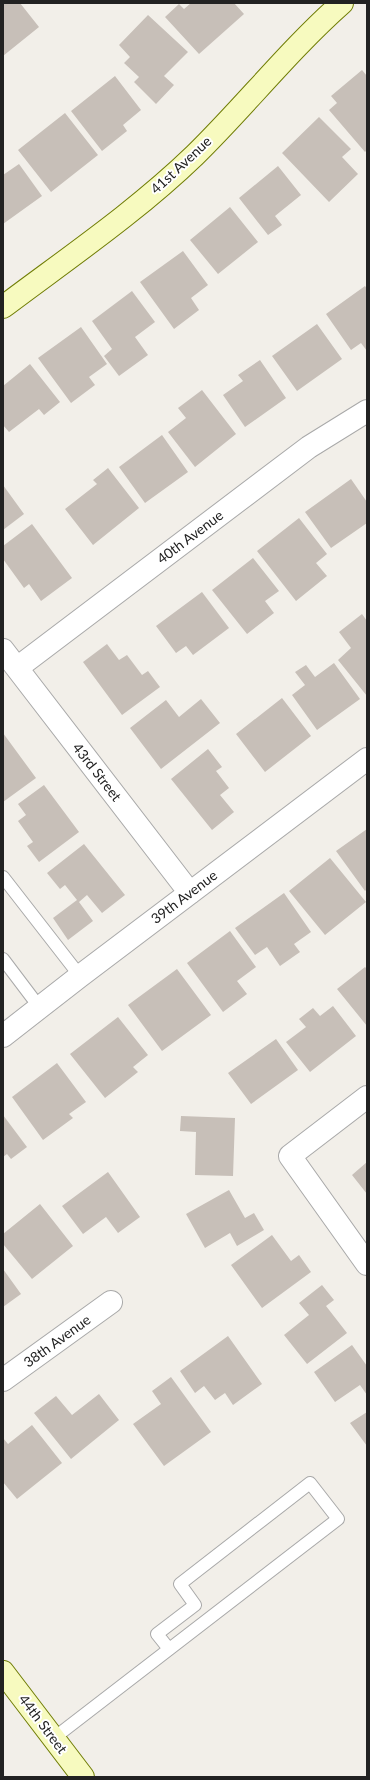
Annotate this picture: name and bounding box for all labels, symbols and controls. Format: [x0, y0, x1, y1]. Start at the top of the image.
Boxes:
street label: 41st Avenue [147, 132, 215, 197]
street label: 40th Avenue [153, 506, 226, 567]
street label: 43rd Street [69, 739, 125, 804]
street label: 39th Avenue [147, 866, 220, 927]
street label: 38th Avenue [20, 1311, 93, 1371]
street label: 44th Street [16, 1691, 71, 1757]

